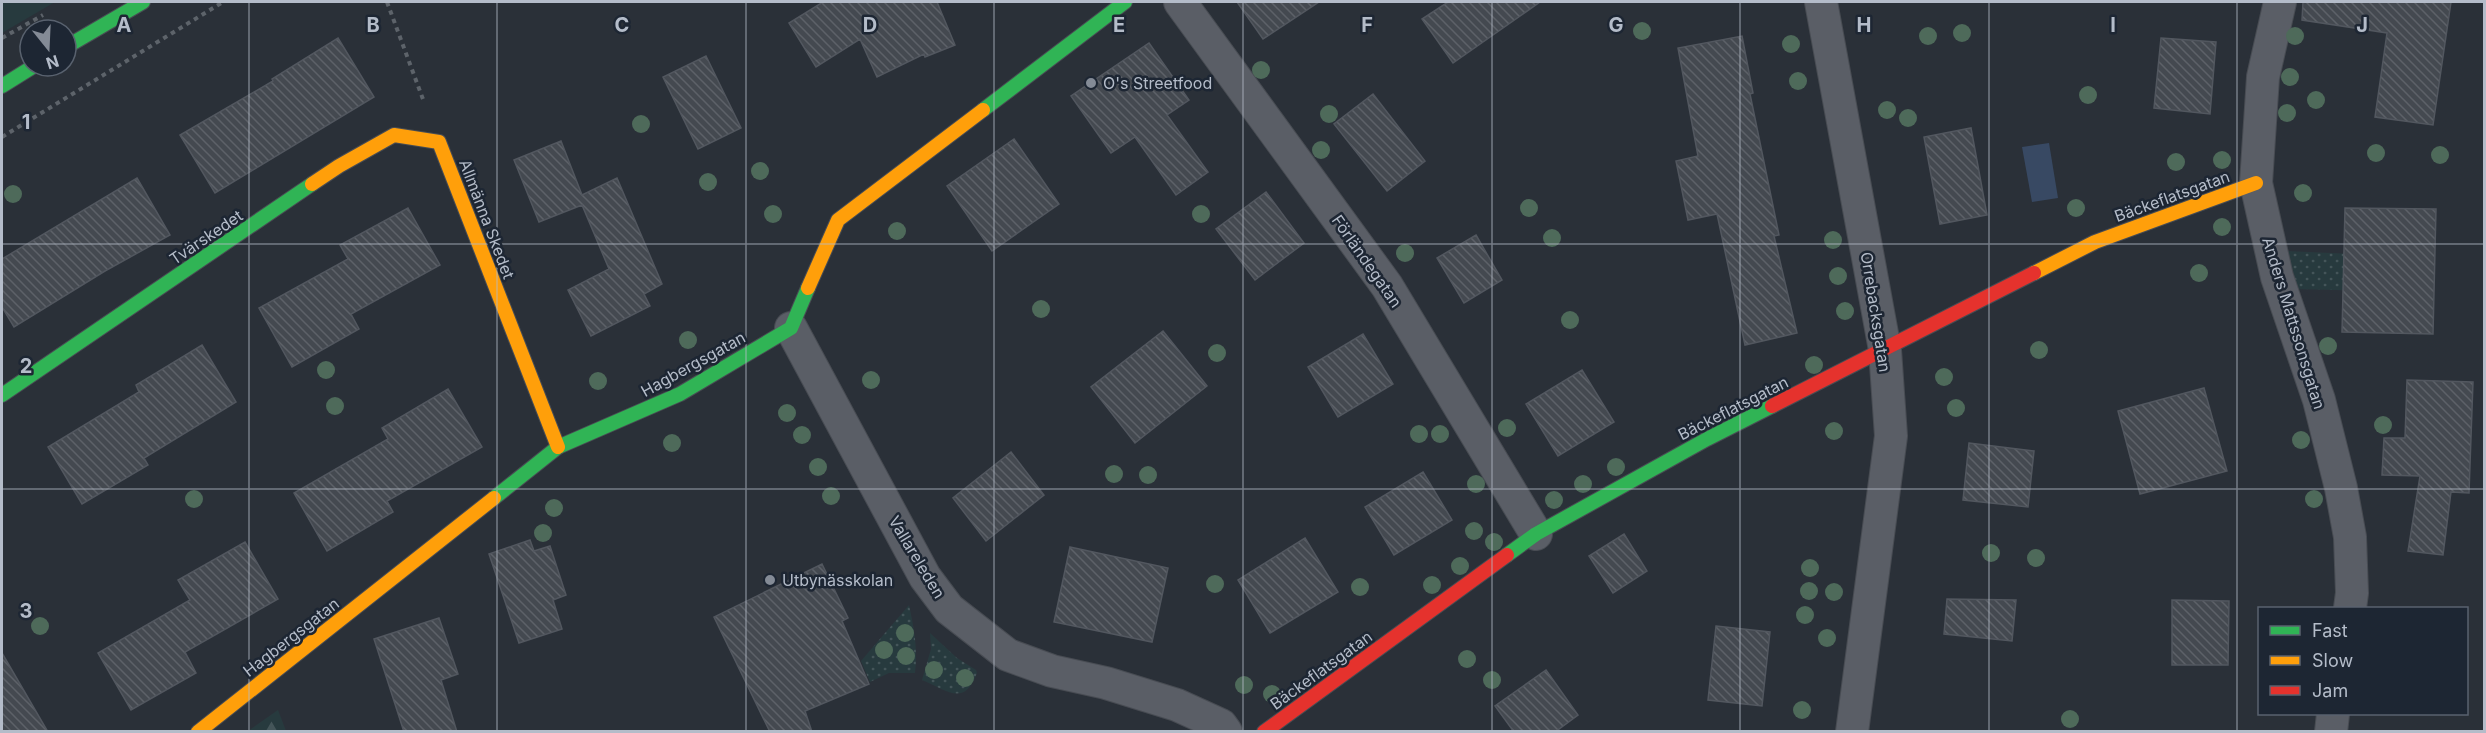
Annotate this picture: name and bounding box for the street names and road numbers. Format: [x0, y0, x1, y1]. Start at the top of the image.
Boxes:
street label: Allmänna Skedet [455, 156, 519, 282]
street label: Bäckeflatsgatan [2112, 166, 2232, 226]
street label: Tvärskedet [166, 205, 246, 269]
street label: Förländegatan [1328, 211, 1406, 311]
street label: Anders Mattssonsgatan [2258, 235, 2330, 411]
street label: Orrebacksgatan [1857, 250, 1895, 374]
street label: Hagbergsgatan [637, 327, 749, 401]
street label: Bäckeflatsgatan [1674, 372, 1792, 444]
street label: Vallareleden [885, 512, 949, 602]
street label: Hagbergsgatan [239, 593, 343, 681]
street label: Bäckeflatsgatan [1266, 626, 1376, 714]

